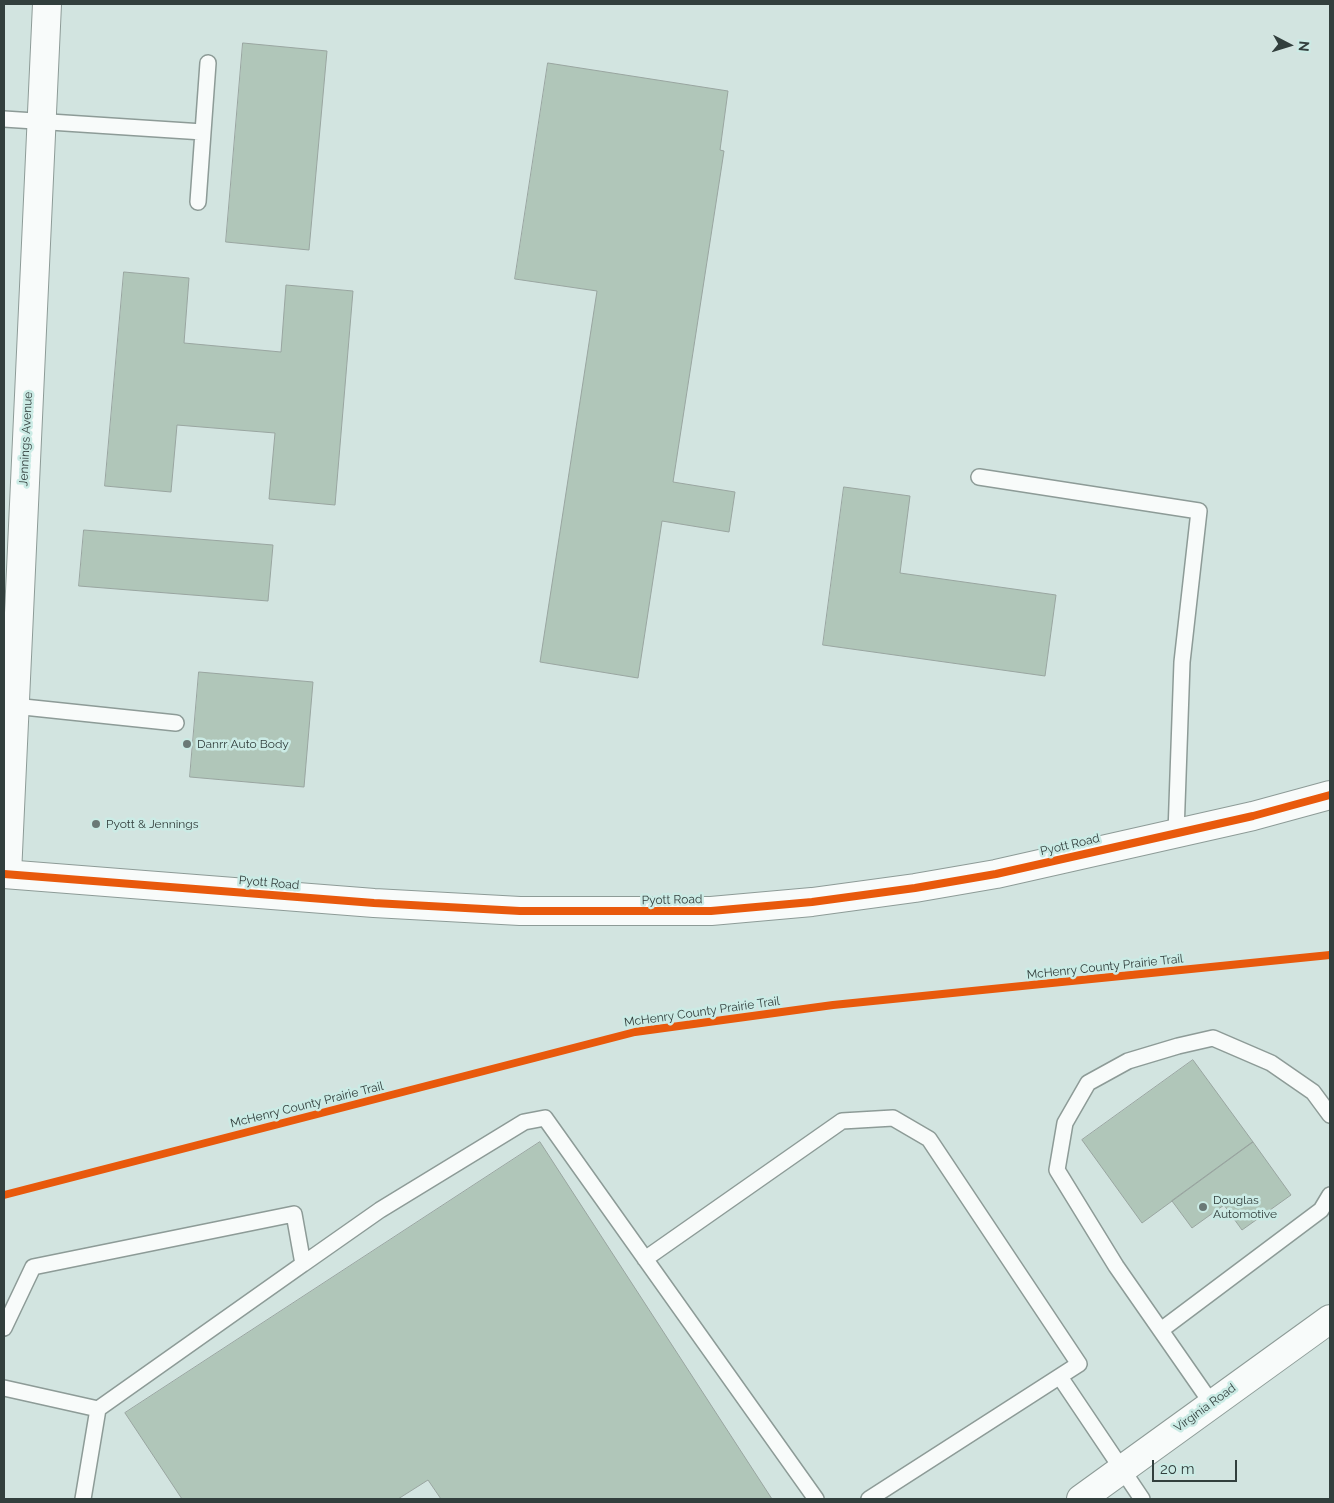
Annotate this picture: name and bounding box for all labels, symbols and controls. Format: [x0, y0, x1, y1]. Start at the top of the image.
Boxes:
north arrow [1264, 20, 1314, 70]
text: N [1296, 40, 1312, 52]
street label: Jennings Avenue [16, 391, 36, 487]
place label: Danrr Auto Body [197, 737, 289, 751]
marker: Danrr Auto Body [181, 738, 193, 750]
place label: Pyott & Jennings [106, 817, 198, 831]
marker: Pyott & Jennings [90, 818, 102, 830]
street label: Pyott Road [1039, 831, 1101, 859]
street label: Pyott Road [238, 873, 300, 893]
street label: Pyott Road [642, 892, 702, 908]
street label: McHenry County Prairie Trail [1026, 952, 1184, 982]
street label: McHenry County Prairie Trail [623, 994, 781, 1030]
street label: McHenry County Prairie Trail [229, 1079, 385, 1131]
place label: Douglas Automotive [1213, 1193, 1277, 1221]
marker: Douglas Automotive [1197, 1201, 1209, 1213]
street label: Virginia Road [1171, 1381, 1239, 1435]
scale bar [1154, 1450, 1239, 1482]
text: 20 m [1160, 1460, 1195, 1478]

